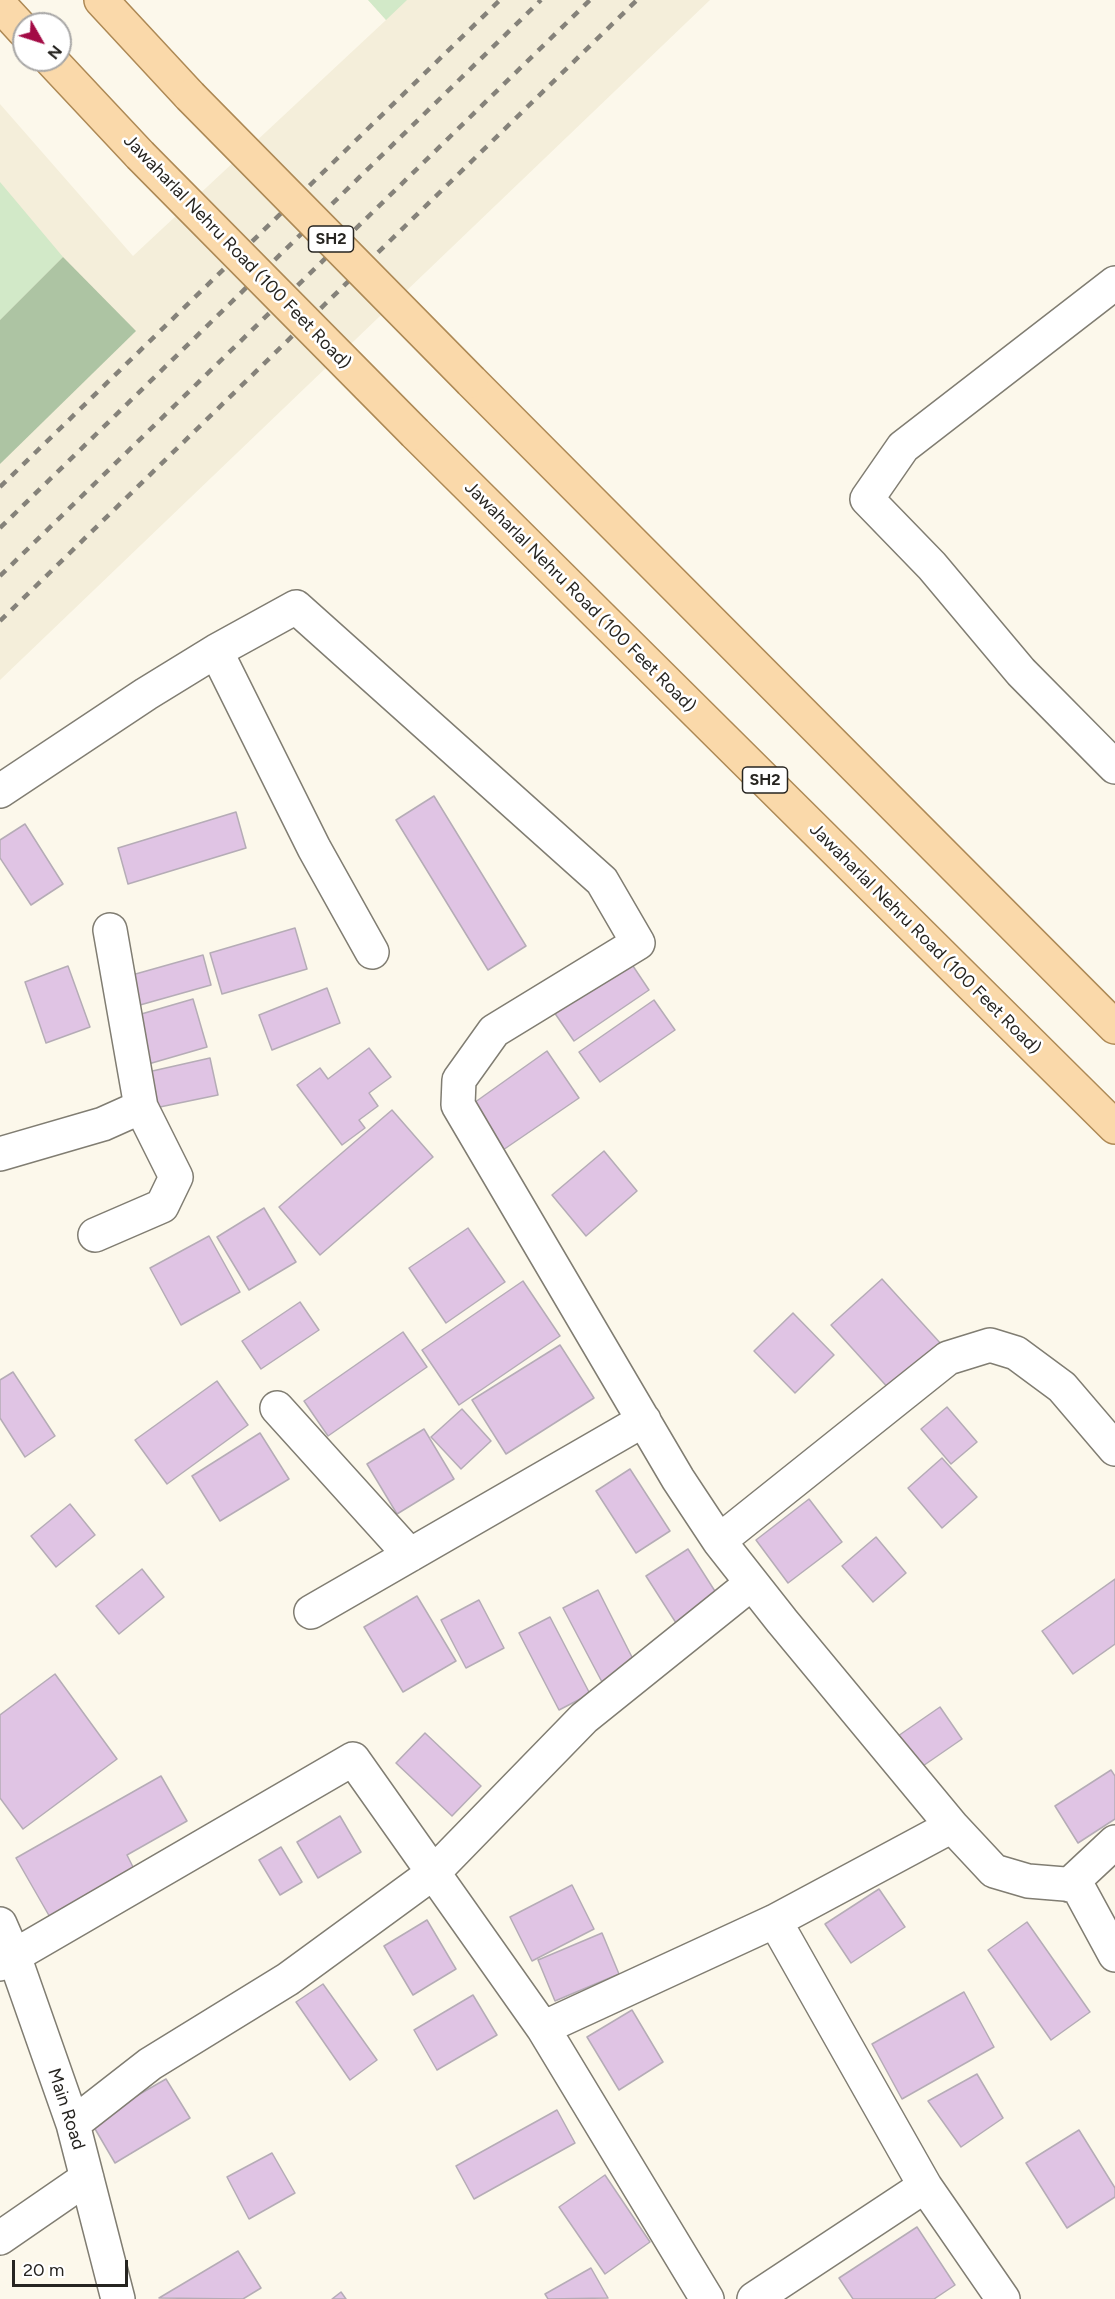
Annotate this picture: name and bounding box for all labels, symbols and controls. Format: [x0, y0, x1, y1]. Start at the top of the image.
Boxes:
north arrow [12, 12, 72, 72]
text: N [44, 42, 66, 63]
street label: Jawaharlal Nehru Road (100 Feet Road) [119, 130, 355, 374]
road number: SH2 [308, 226, 354, 252]
street label: Jawaharlal Nehru Road (100 Feet Road) [460, 477, 700, 717]
road number: SH2 [742, 767, 788, 793]
street label: Jawaharlal Nehru Road (100 Feet Road) [805, 819, 1045, 1059]
street label: Main Road [43, 2065, 89, 2153]
scale bar [15, 2248, 130, 2286]
text: 20 m [23, 2259, 64, 2281]

